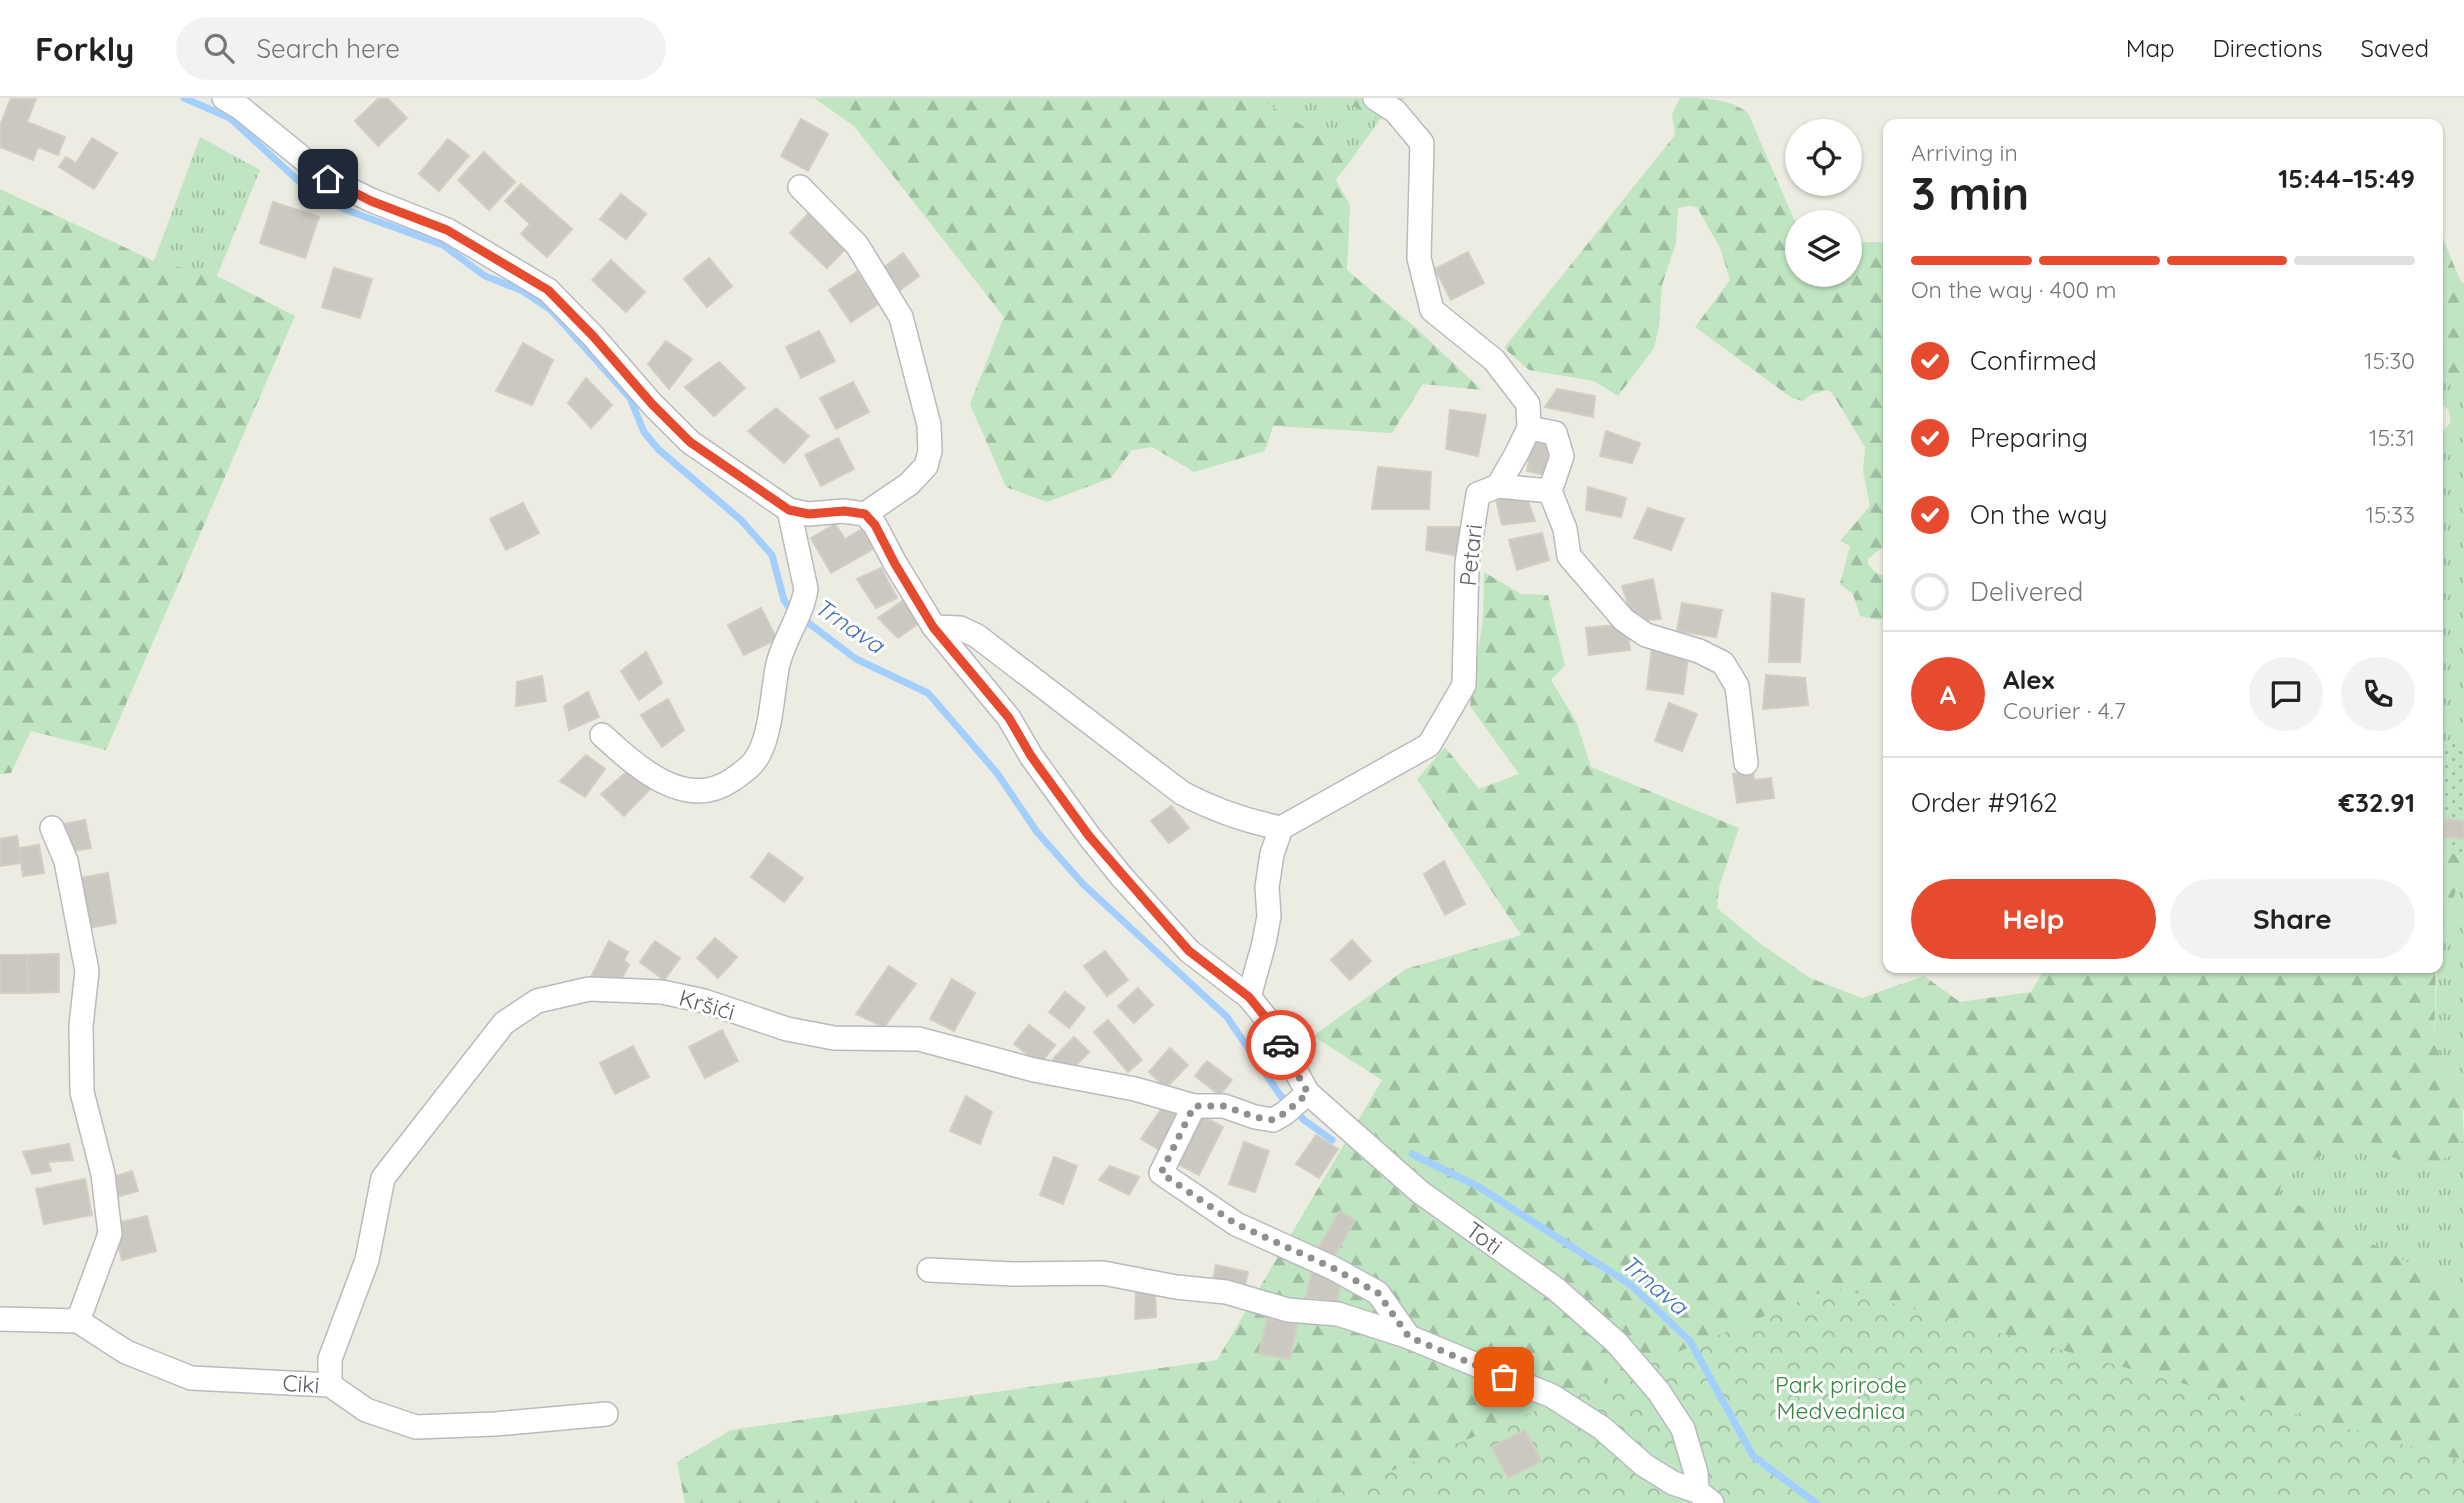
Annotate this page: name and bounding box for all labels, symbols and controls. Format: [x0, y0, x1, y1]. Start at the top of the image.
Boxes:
search box [176, 17, 666, 80]
text: Forkly [35, 28, 134, 69]
icon: search [200, 29, 238, 67]
text: Search here [256, 32, 400, 65]
text: Map [2126, 33, 2175, 63]
text: Directions [2213, 33, 2323, 63]
text: Saved [2361, 33, 2429, 63]
map controls [1785, 119, 1862, 287]
button: locate [1785, 119, 1862, 196]
text: Arriving in [1911, 138, 2018, 167]
pin [298, 149, 358, 209]
icon: home [309, 160, 347, 198]
text: 15:44–15:49 [2278, 162, 2415, 195]
text: 3 min [1911, 164, 2029, 222]
button: layers [1785, 210, 1862, 287]
text: On the way · 400 m [1911, 275, 2117, 304]
icon: check [1911, 342, 1949, 380]
text: Confirmed [1970, 344, 2097, 377]
text: 15:30 [2364, 346, 2415, 375]
icon: check [1911, 419, 1949, 457]
text: Preparing [1970, 421, 2088, 454]
text: 15:31 [2369, 423, 2415, 452]
icon: check [1911, 496, 1949, 534]
text: On the way [1970, 498, 2108, 531]
text: 15:33 [2366, 500, 2415, 529]
street label: Petari [1453, 523, 1488, 587]
text: Delivered [1970, 575, 2083, 608]
water label: Trnava [809, 591, 891, 660]
button: chat [2249, 657, 2323, 731]
button: phone [2341, 657, 2415, 731]
text: Alex [2003, 663, 2054, 696]
text: A [1940, 678, 1956, 711]
text: Courier · 4.7 [2003, 696, 2126, 725]
text: Order #9162 [1911, 786, 2058, 819]
text: €32.91 [2339, 786, 2415, 819]
button: Help [1911, 879, 2156, 959]
button: Share [2170, 879, 2415, 959]
street label: Kršići [676, 983, 738, 1026]
courier [1246, 1010, 1316, 1080]
icon: car [1262, 1026, 1300, 1064]
street label: Toti [1461, 1215, 1508, 1260]
water label: Trnava [1615, 1248, 1695, 1322]
pin [1474, 1347, 1534, 1407]
icon: bag [1485, 1358, 1523, 1396]
street label: Ciki [281, 1368, 321, 1399]
park label: Park prirode Medvednica [1775, 1370, 1907, 1425]

